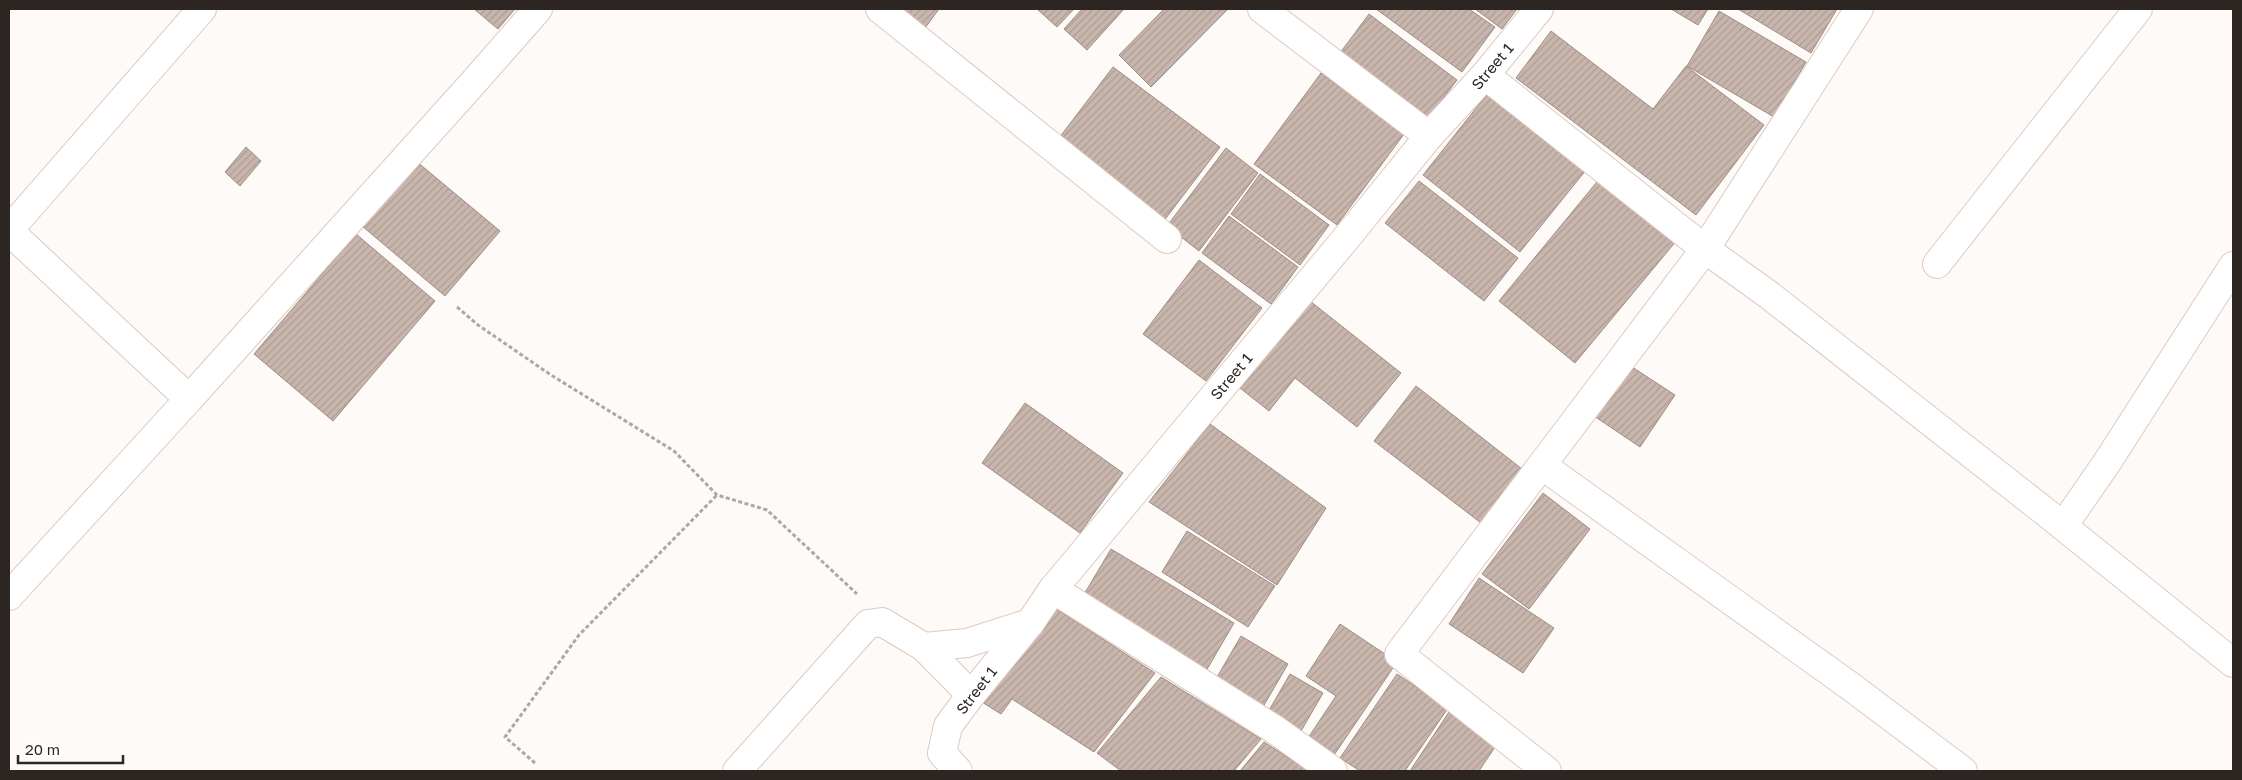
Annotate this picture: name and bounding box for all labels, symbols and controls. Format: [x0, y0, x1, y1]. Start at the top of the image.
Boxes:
street label: Street 1 [1467, 39, 1517, 93]
street label: Street 1 [1206, 349, 1256, 403]
street label: Street 1 [952, 663, 1000, 717]
scale bar [18, 732, 122, 764]
text: 20 m [25, 740, 60, 758]

